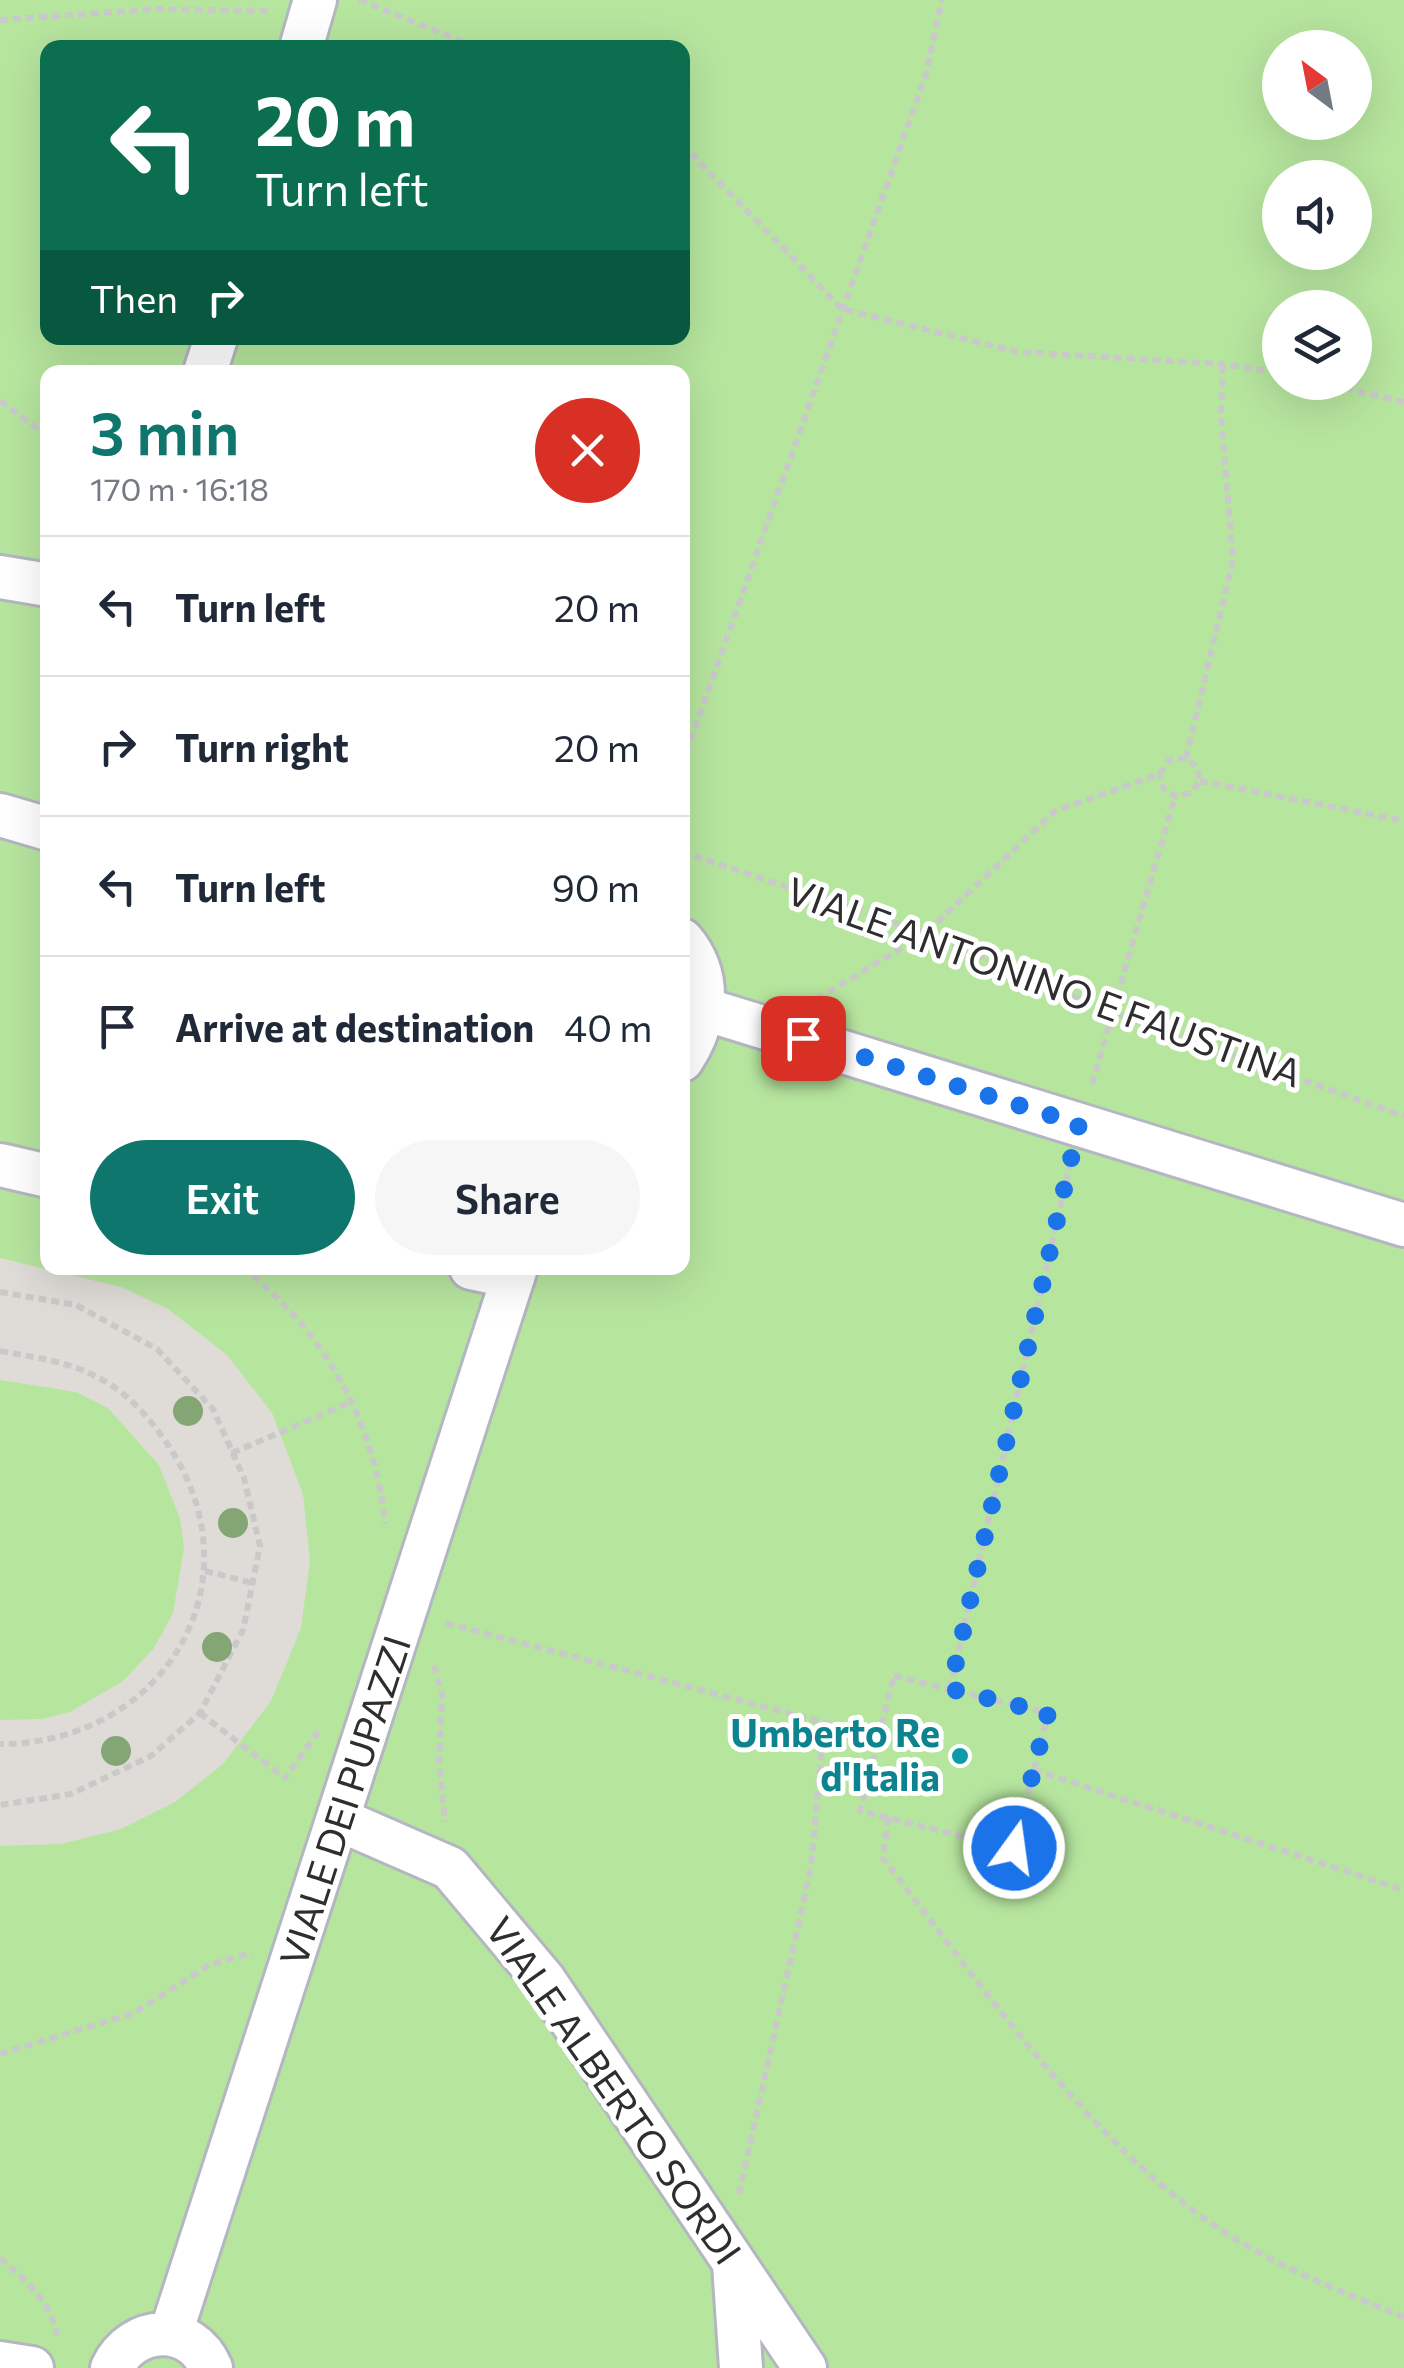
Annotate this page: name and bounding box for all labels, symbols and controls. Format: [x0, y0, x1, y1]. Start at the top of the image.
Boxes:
north arrow [1262, 30, 1372, 140]
map controls [1262, 30, 1372, 400]
text: 20 m [255, 75, 415, 160]
icon: left [90, 80, 220, 210]
text: Turn left [255, 160, 429, 215]
button: sound [1262, 160, 1372, 270]
icon: right [198, 270, 253, 325]
text: Then [90, 274, 178, 321]
button: layers [1262, 290, 1372, 400]
text: 3 min [90, 394, 239, 467]
button: close [535, 398, 640, 503]
text: 170 m · 16:18 [90, 468, 269, 508]
icon: left [90, 579, 145, 634]
text: Turn left [175, 583, 326, 630]
text: 20 m [554, 583, 640, 630]
icon: right [90, 719, 145, 774]
text: Turn right [175, 723, 349, 770]
text: 20 m [554, 723, 640, 770]
icon: left [90, 859, 145, 914]
text: Turn left [175, 863, 326, 910]
text: 90 m [552, 863, 640, 910]
street label: VIALE ANTONINO E FAUSTINA [781, 865, 1309, 1096]
pin [761, 996, 846, 1081]
icon: arrive [90, 999, 145, 1054]
text: Arrive at destination [175, 1003, 534, 1050]
text: 40 m [564, 1003, 652, 1050]
icon: arrive [776, 1011, 831, 1066]
button: Exit [90, 1140, 355, 1255]
button: Share [375, 1140, 640, 1255]
street label: VIALE DEI PUPAZZI [268, 1629, 419, 1971]
place label: Umberto Re d'Italia [730, 1708, 940, 1799]
marker: Umberto Re d'Italia [949, 1745, 971, 1767]
position arrow [962, 1796, 1066, 1900]
street label: VIALE ALBERTO SORDI [477, 1907, 753, 2272]

